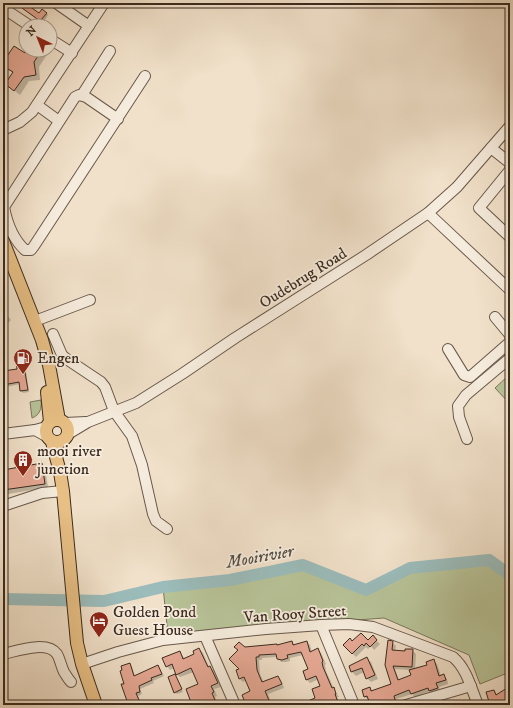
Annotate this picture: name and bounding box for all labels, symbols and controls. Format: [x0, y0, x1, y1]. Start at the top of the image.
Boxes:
north arrow [18, 18, 58, 58]
text: N [24, 23, 40, 40]
street label: Oudebrug Road [256, 243, 350, 313]
fuel station icon: Engen [12, 347, 34, 375]
place label: Engen [37, 348, 80, 368]
place label: mooi river junction [34, 441, 102, 479]
building icon: mooi river junction [12, 449, 34, 477]
water label: Mooirivier [224, 540, 297, 574]
street label: Van Rooy Street [242, 600, 347, 628]
place label: Golden Pond Guest House [113, 602, 196, 640]
hotel icon: Golden Pond Guest House [88, 610, 110, 638]

